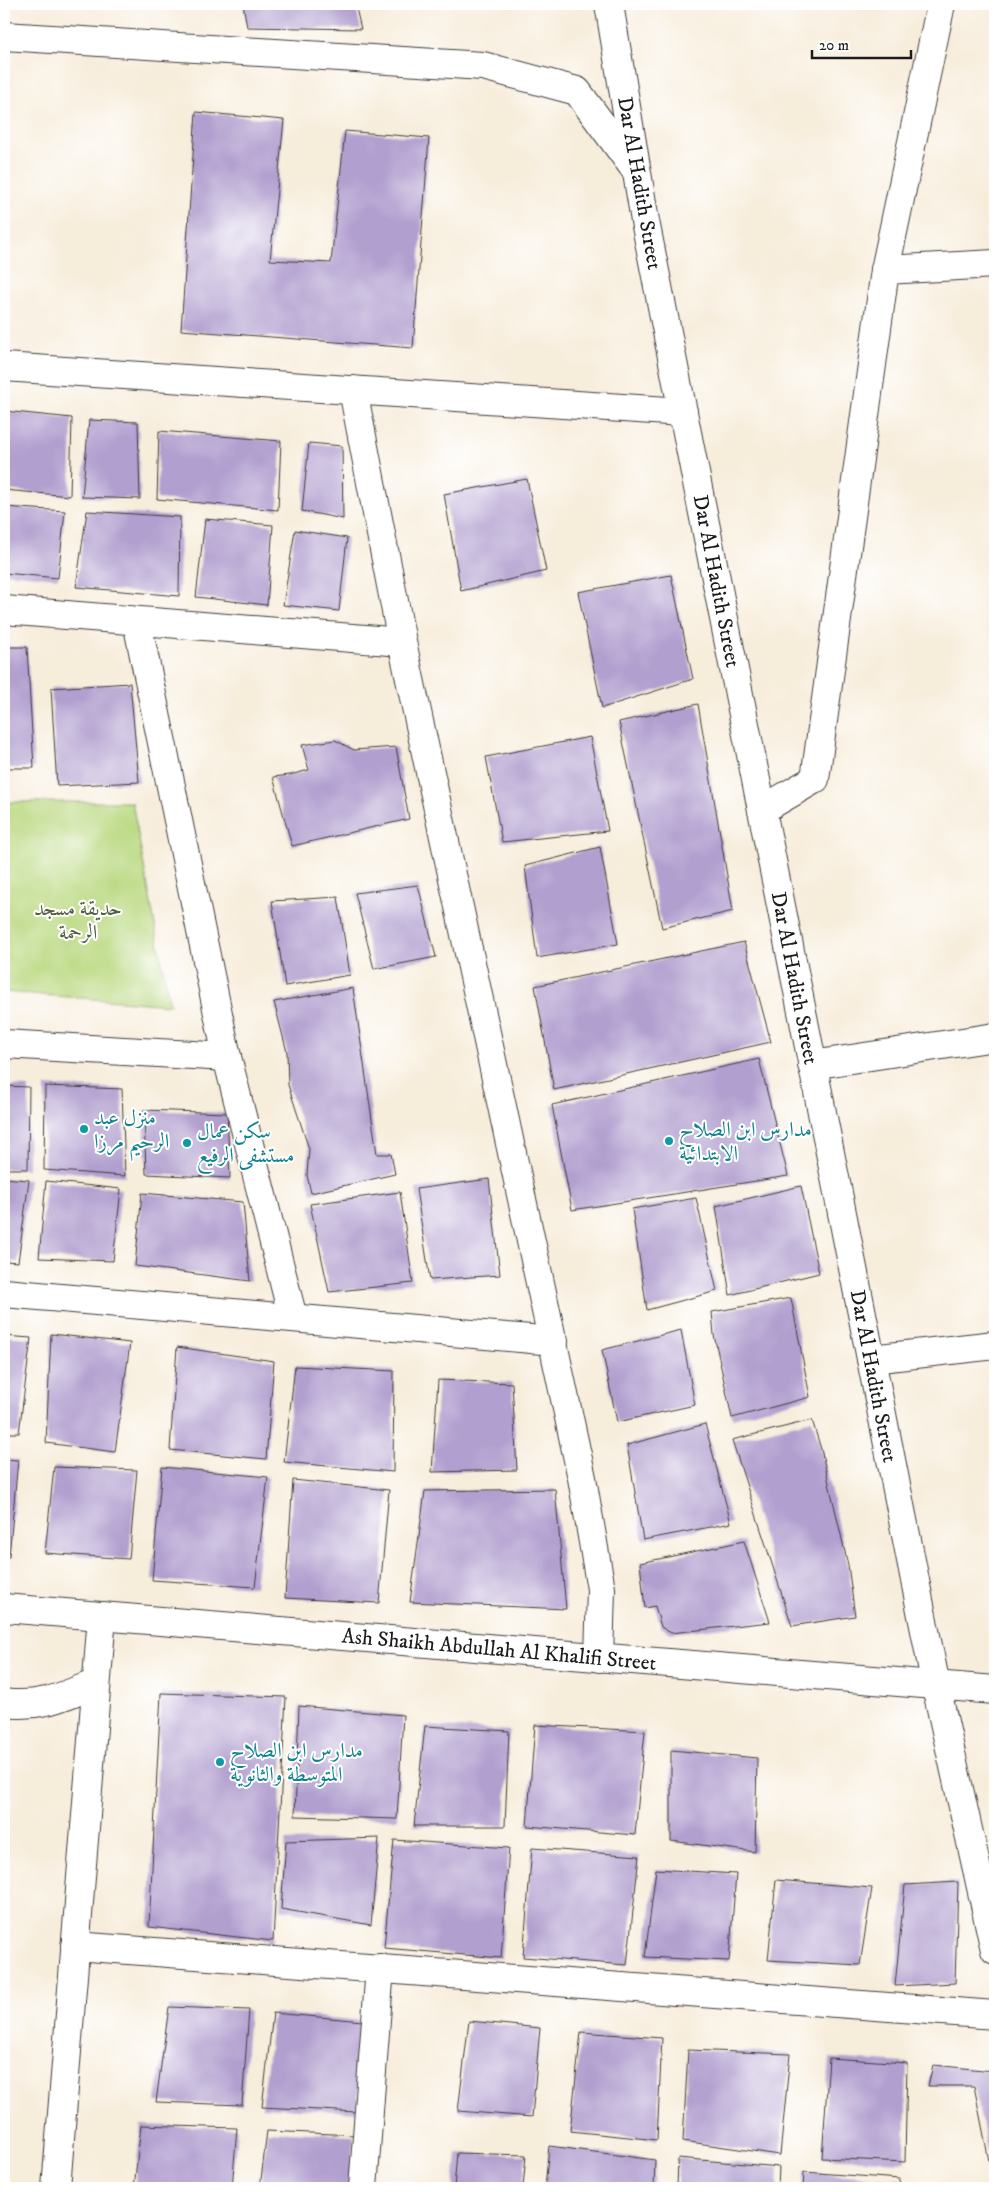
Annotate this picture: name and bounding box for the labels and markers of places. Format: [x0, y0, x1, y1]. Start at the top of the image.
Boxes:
place label: منزل عبد الرحيم مرزا [94, 1105, 169, 1162]
place label: مدارس ابن الصلاح الابتدائية [679, 1117, 812, 1167]
place label: سكن عمال مستشفى الرفيع [197, 1119, 295, 1174]
marker: منزل عبد الرحيم مرزا [78, 1123, 90, 1135]
marker: مدارس ابن الصلاح الابتدائية [663, 1135, 675, 1147]
marker: سكن عمال مستشفى الرفيع [181, 1137, 193, 1149]
place label: مدارس ابن الصلاح المتوسطة والثانوية [230, 1738, 363, 1788]
marker: مدارس ابن الصلاح المتوسطة والثانوية [214, 1756, 226, 1768]

